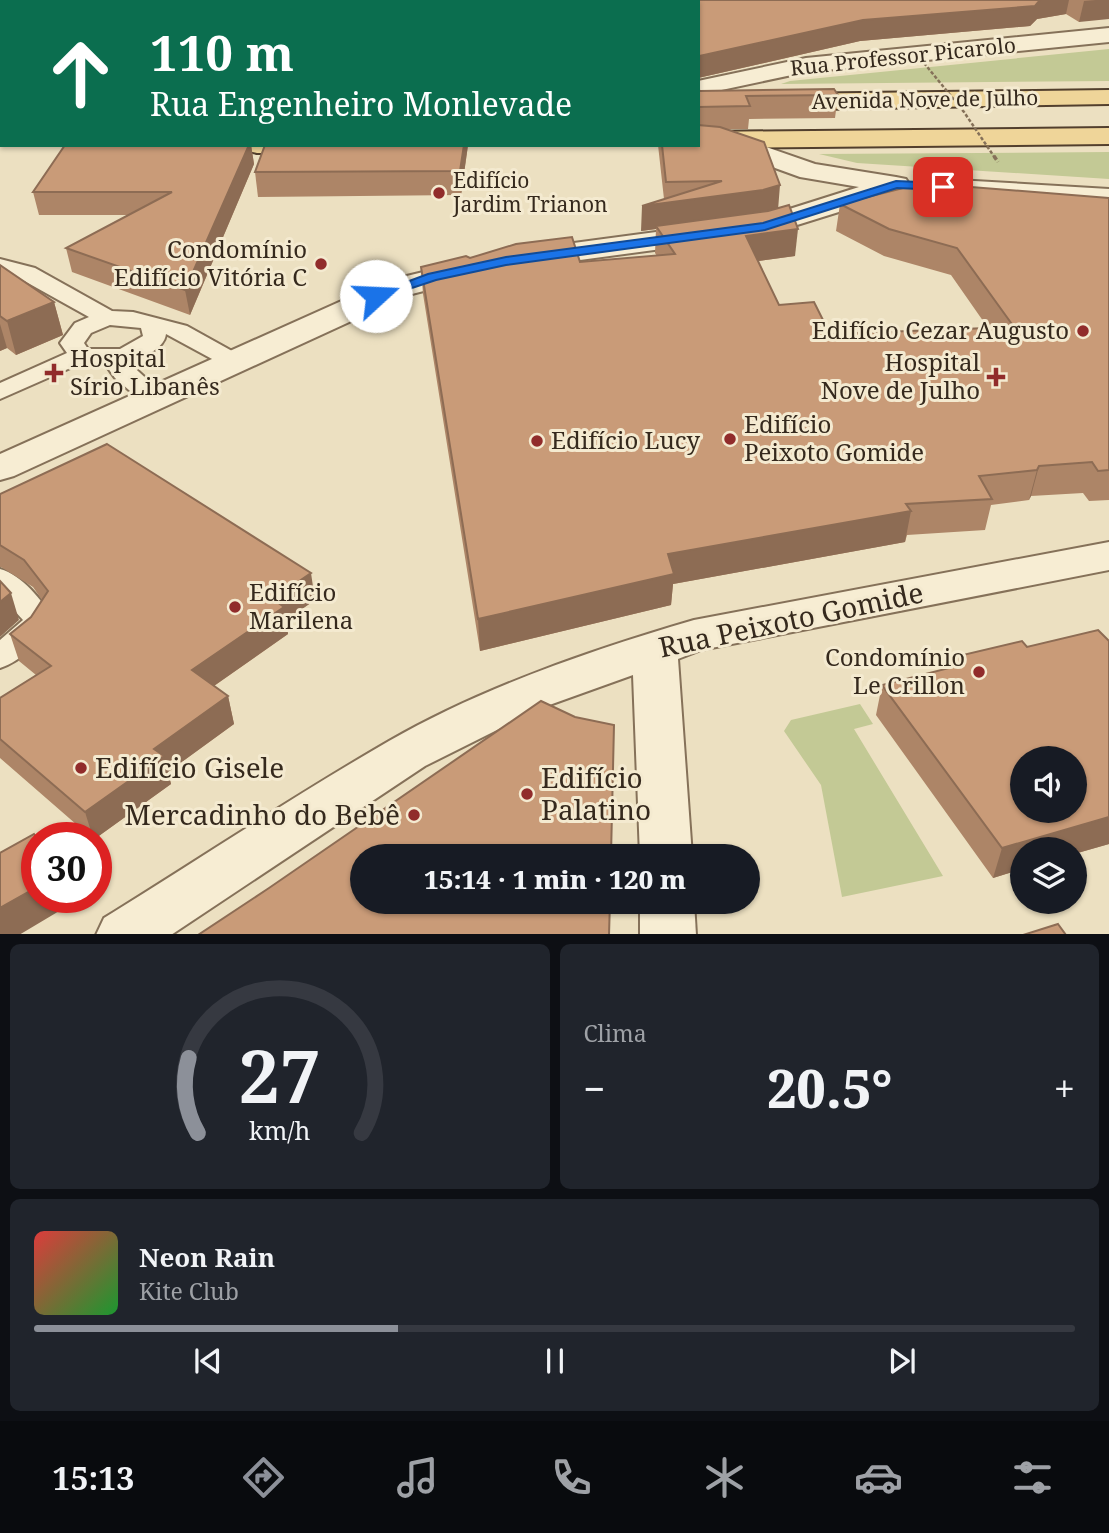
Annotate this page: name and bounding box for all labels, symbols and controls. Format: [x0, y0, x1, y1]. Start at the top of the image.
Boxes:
text: 110 m [150, 19, 294, 85]
icon: ahead [35, 28, 126, 119]
street label: Rua Professor Picarolo [789, 30, 1017, 82]
text: Rua Engenheiro Monlevade [150, 82, 572, 125]
street label: Avenida Nove de Julho [811, 83, 1039, 115]
pin [913, 157, 973, 217]
place label: Edifício Jardim Trianon [452, 166, 608, 218]
icon: arrive [924, 168, 962, 206]
marker: Edifício Jardim Trianon [431, 185, 447, 201]
place label: Condomínio Edifício Vitória C [114, 232, 307, 293]
marker: Condomínio Edifício Vitória C [313, 256, 329, 272]
position arrow [339, 259, 413, 333]
place label: Edifício Cezar Augusto [812, 313, 1069, 346]
marker: Edifício Cezar Augusto [1075, 323, 1091, 339]
place label: Hospital Sírio Libanês [70, 341, 220, 402]
place label: Hospital Nove de Julho [821, 345, 981, 406]
marker: Hospital Sírio Libanês [44, 363, 64, 383]
marker: Hospital Nove de Julho [986, 367, 1006, 387]
place label: Edifício Peixoto Gomide [744, 407, 924, 468]
place label: Edifício Lucy [551, 423, 700, 456]
marker: Edifício Peixoto Gomide [722, 431, 738, 447]
marker: Edifício Lucy [529, 433, 545, 449]
street label: Rua Peixoto Gomide [655, 572, 927, 666]
place label: Edifício Marilena [249, 575, 353, 636]
marker: Edifício Marilena [227, 599, 243, 615]
place label: Condomínio Le Crillon [825, 640, 965, 701]
marker: Condomínio Le Crillon [971, 664, 987, 680]
map controls [1010, 746, 1087, 914]
button: sound [1010, 746, 1087, 823]
place label: Edifício Gisele [95, 748, 284, 786]
place label: Edifício Palatino [541, 758, 651, 828]
marker: Edifício Gisele [73, 760, 89, 776]
marker: Edifício Palatino [519, 786, 535, 802]
place label: Mercadinho do Bebê [125, 795, 400, 833]
marker: Mercadinho do Bebê [406, 807, 422, 823]
speed limit sign: 30 [21, 822, 112, 913]
button: layers [1010, 837, 1087, 914]
text: 15:14 · 1 min · 120 m [424, 861, 686, 897]
text: Clima [584, 1017, 647, 1049]
text: 27 [239, 1025, 321, 1124]
text: 20.5° [767, 1052, 892, 1123]
text: − [584, 1062, 606, 1114]
text: + [1054, 1062, 1075, 1114]
text: km/h [249, 1112, 311, 1146]
text: Neon Rain [139, 1239, 275, 1275]
text: Kite Club [139, 1275, 239, 1307]
icon: previous [189, 1342, 227, 1380]
icon: pause [536, 1342, 574, 1380]
icon: next [883, 1342, 921, 1380]
icon: directions [239, 1453, 288, 1502]
icon: music [393, 1453, 442, 1502]
icon: phone [547, 1453, 596, 1502]
icon: climate [700, 1453, 749, 1502]
icon: car [854, 1453, 903, 1502]
icon: filters [1008, 1453, 1057, 1502]
text: 15:13 [52, 1456, 134, 1499]

